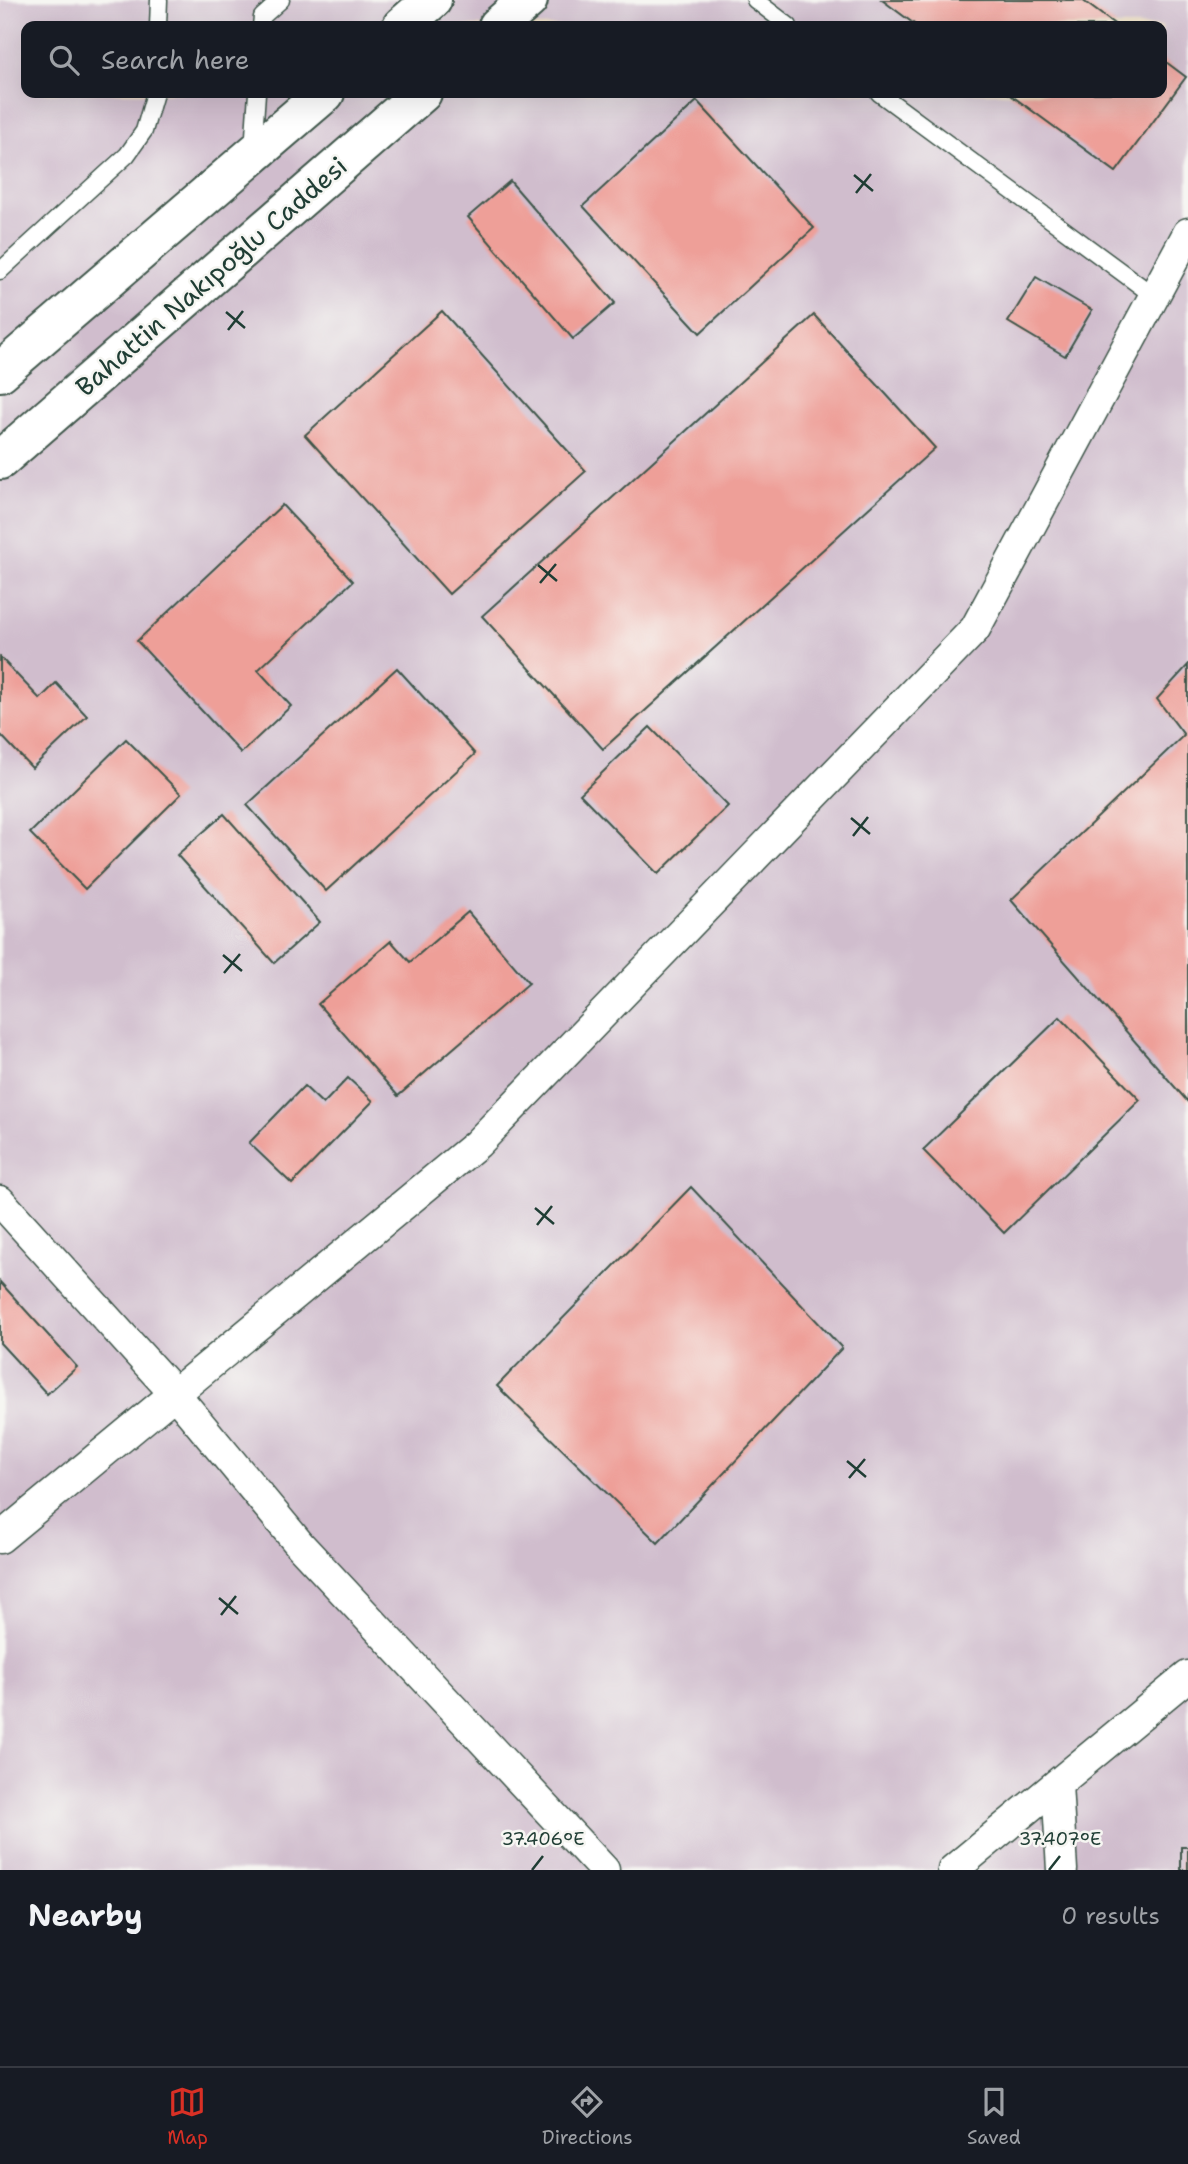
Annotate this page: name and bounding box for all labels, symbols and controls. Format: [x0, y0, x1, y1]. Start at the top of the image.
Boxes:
search box [21, 21, 1167, 98]
icon: search [45, 41, 83, 79]
text: Search here [101, 42, 250, 77]
street label: Bahattin Nakıpoğlu Caddesi [68, 148, 354, 404]
text: 37.406°E [501, 1827, 585, 1851]
text: 37.407°E [1019, 1827, 1101, 1851]
text: Nearby [28, 1895, 143, 1936]
text: 0 results [1061, 1901, 1160, 1931]
tab: Map [167, 2083, 208, 2150]
tab: Directions [542, 2083, 633, 2150]
tab: Saved [967, 2083, 1021, 2150]

